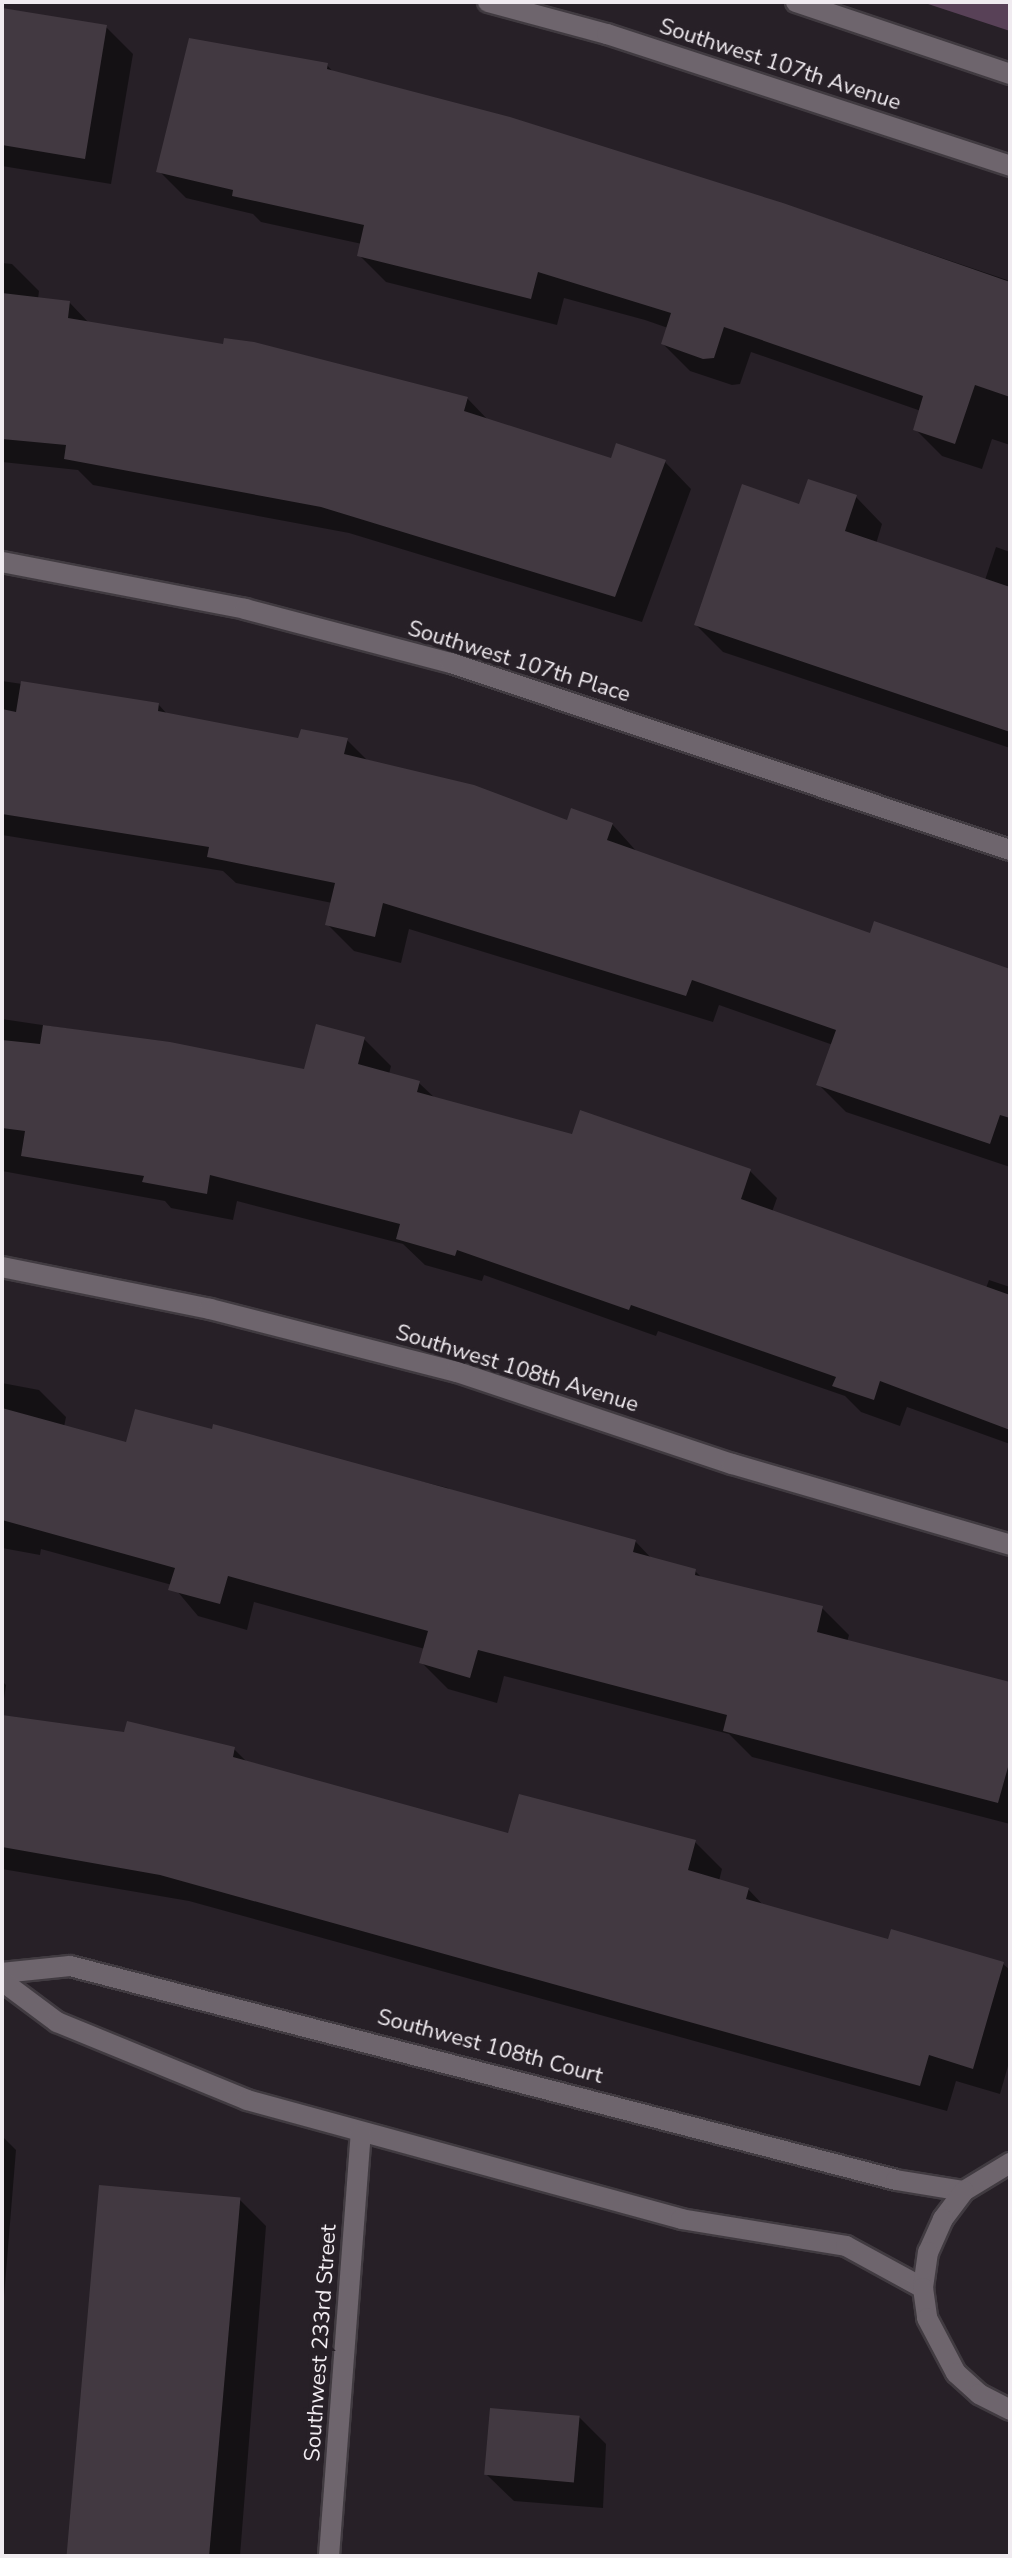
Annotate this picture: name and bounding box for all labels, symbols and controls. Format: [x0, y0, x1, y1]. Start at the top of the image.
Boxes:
street label: Southwest 107th Avenue [656, 13, 904, 117]
street label: Southwest 107th Place [405, 616, 633, 708]
street label: Southwest 108th Avenue [392, 1319, 642, 1419]
street label: Southwest 108th Court [374, 2004, 606, 2090]
street label: Southwest 233rd Street [300, 2223, 342, 2463]

